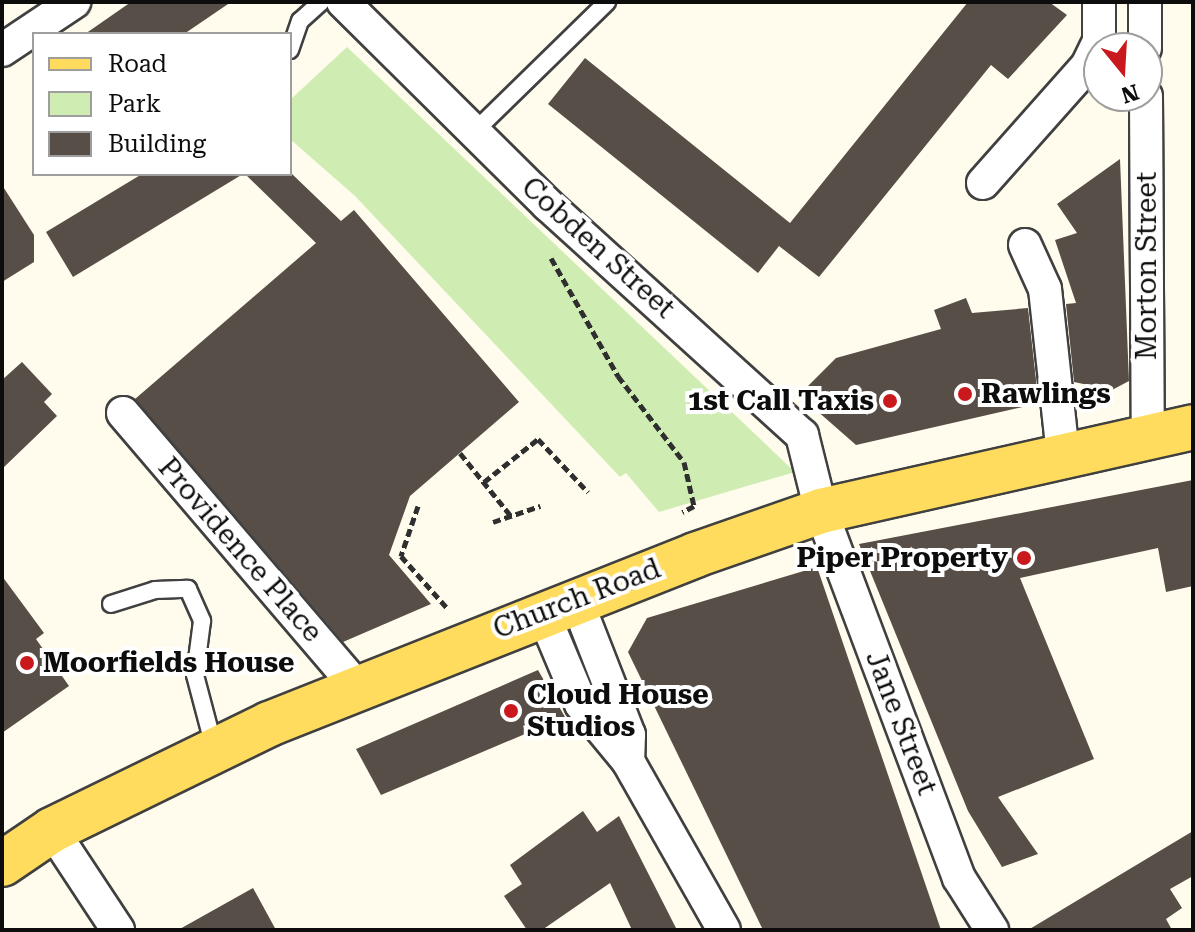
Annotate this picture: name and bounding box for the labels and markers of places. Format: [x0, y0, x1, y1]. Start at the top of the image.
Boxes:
place label: Rawlings [981, 377, 1111, 411]
place label: 1st Call Taxis [688, 384, 874, 418]
marker: Rawlings [956, 385, 974, 403]
marker: 1st Call Taxis [881, 392, 899, 410]
place label: Piper Property [796, 541, 1008, 575]
marker: Piper Property [1015, 549, 1033, 567]
place label: Moorfields House [43, 646, 295, 680]
marker: Moorfields House [18, 654, 36, 672]
place label: Cloud House Studios [527, 678, 709, 744]
marker: Cloud House Studios [502, 702, 520, 720]

